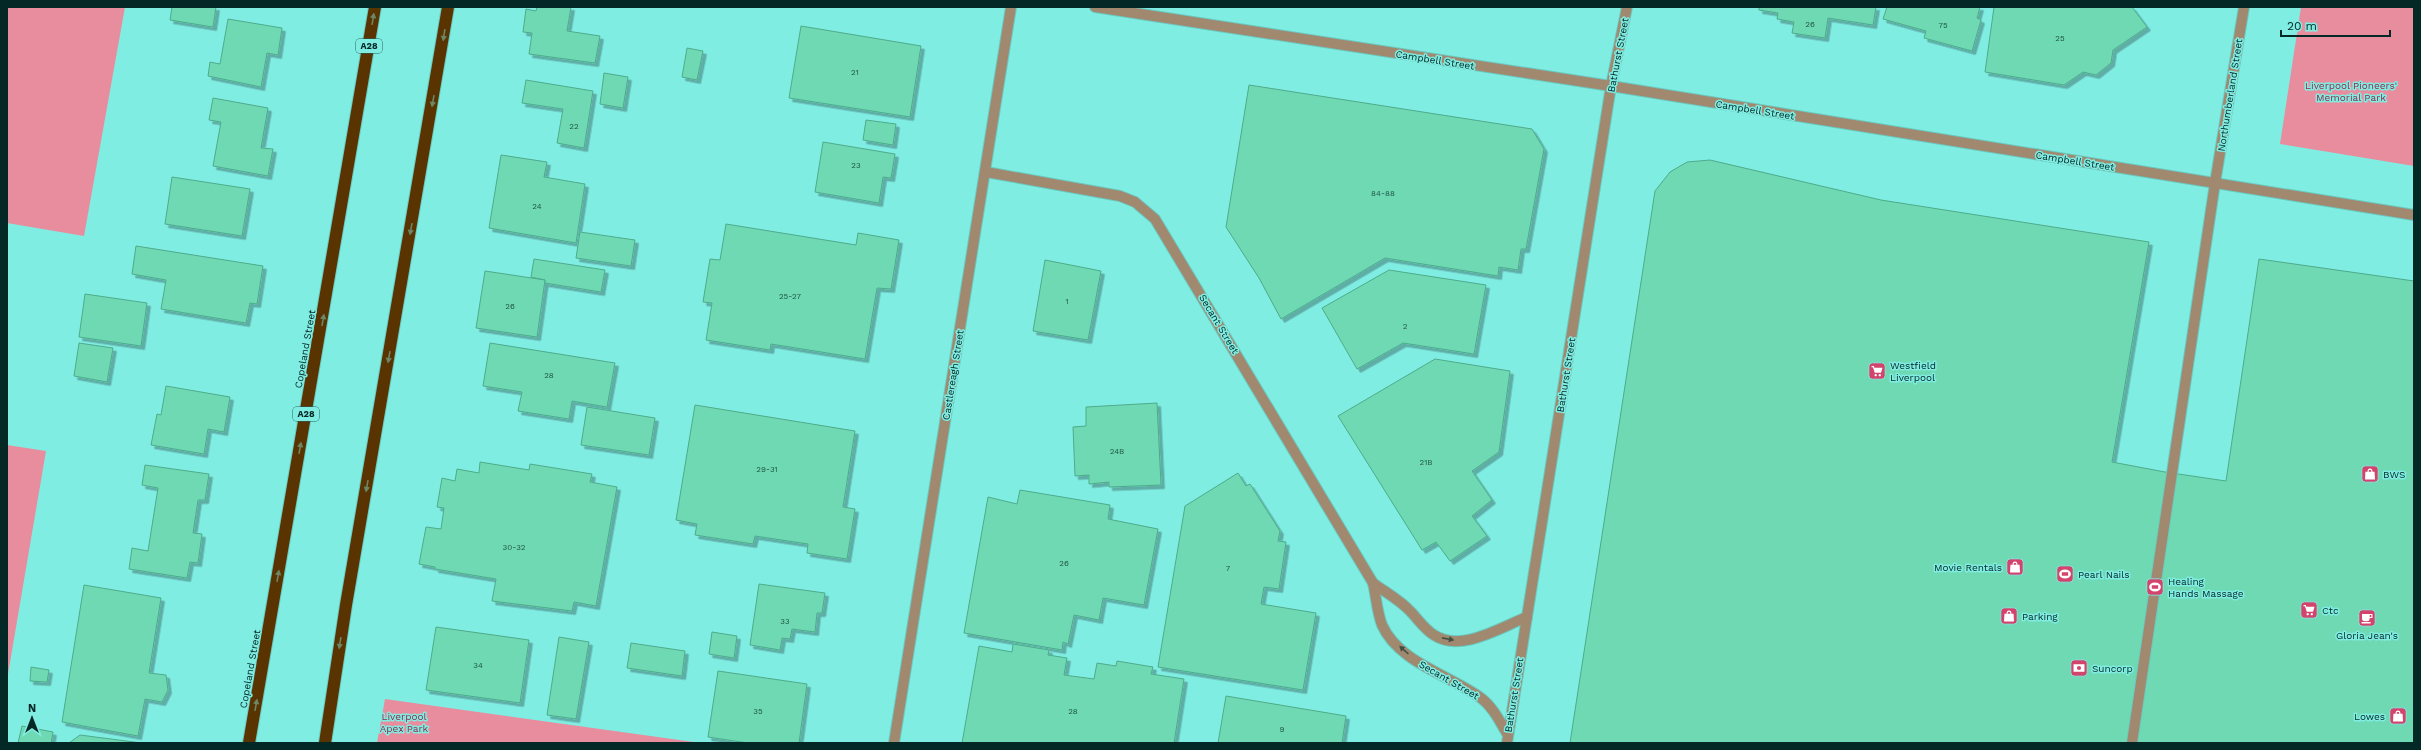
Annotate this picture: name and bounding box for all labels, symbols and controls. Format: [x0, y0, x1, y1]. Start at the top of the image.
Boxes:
scale bar [2281, 12, 2390, 38]
one-way arrow [370, 13, 376, 25]
street label: Bathurst Street [1605, 16, 1631, 93]
text: 20 m [2287, 19, 2317, 33]
house number: 26 [1805, 20, 1815, 29]
house number: 75 [1938, 21, 1948, 30]
one-way arrow [441, 29, 447, 41]
house number: 25 [2055, 34, 2065, 43]
street label: Northumberland Street [2216, 37, 2244, 152]
road number: A28 [356, 39, 382, 53]
street label: Campbell Street [1395, 48, 1476, 72]
house number: 21 [851, 68, 859, 77]
park label: Liverpool Pioneers' Memorial Park [2305, 80, 2397, 103]
one-way arrow [429, 95, 435, 107]
street label: Campbell Street [1715, 98, 1796, 122]
house number: 22 [569, 122, 579, 131]
street label: Campbell Street [2035, 149, 2116, 173]
house number: 23 [851, 161, 861, 170]
house number: 84-88 [1371, 189, 1395, 198]
house number: 24 [532, 202, 542, 211]
one-way arrow [407, 223, 413, 235]
house number: 25-27 [779, 292, 802, 301]
street label: Secant Street [1197, 292, 1241, 356]
house number: 1 [1065, 297, 1069, 306]
house number: 26 [505, 302, 515, 311]
street label: Copeland Street [293, 308, 317, 389]
one-way arrow [320, 314, 326, 326]
house number: 2 [1403, 322, 1408, 331]
street label: Castlereagh Street [940, 328, 966, 421]
street label: Bathurst Street [1555, 336, 1577, 413]
one-way arrow [385, 351, 391, 363]
place label: Westfield Liverpool [1890, 360, 1936, 383]
supermarket icon: Westfield Liverpool [1867, 361, 1887, 381]
house number: 28 [544, 371, 554, 380]
road number: A28 [293, 407, 319, 421]
one-way arrow [298, 442, 304, 454]
house number: 24B [1110, 447, 1124, 456]
house number: 21B [1419, 458, 1433, 467]
shop icon: BWS [2360, 464, 2380, 484]
house number: 29-31 [756, 465, 778, 474]
place label: BWS [2383, 469, 2405, 480]
one-way arrow [363, 479, 369, 492]
house number: 30-32 [503, 543, 526, 552]
shop icon: Movie Rentals [2005, 557, 2025, 577]
house number: 26 [1059, 559, 1069, 568]
place label: Movie Rentals [1934, 562, 2002, 573]
house number: 7 [1226, 564, 1231, 573]
sports icon: Pearl Nails [2055, 564, 2075, 584]
place label: Pearl Nails [2078, 569, 2130, 580]
one-way arrow [275, 570, 281, 583]
place label: Healing Hands Massage [2168, 576, 2244, 599]
sports icon: Healing Hands Massage [2145, 577, 2165, 597]
supermarket icon: Ctc [2299, 600, 2319, 620]
place label: Ctc [2322, 605, 2339, 616]
shop icon: Parking [1999, 606, 2019, 626]
cafe icon: Gloria Jean's [2357, 608, 2377, 628]
place label: Parking [2022, 611, 2058, 622]
house number: 33 [780, 617, 790, 626]
street label: Copeland Street [238, 628, 262, 709]
place label: Gloria Jean's [2336, 630, 2398, 641]
one-way arrow [337, 637, 343, 649]
one-way arrow [1442, 637, 1454, 643]
one-way arrow [1399, 645, 1409, 655]
street label: Bathurst Street [1503, 656, 1525, 733]
street label: Secant Street [1417, 658, 1482, 702]
bank icon: Suncorp [2069, 658, 2089, 678]
house number: 34 [473, 661, 483, 670]
place label: Suncorp [2092, 663, 2133, 674]
north arrow [12, 698, 52, 738]
one-way arrow [253, 698, 259, 711]
text: N [28, 702, 36, 715]
shop icon: Lowes [2388, 706, 2408, 726]
house number: 35 [753, 707, 763, 716]
house number: 28 [1068, 707, 1078, 716]
park label: Liverpool Apex Park [380, 711, 429, 734]
place label: Lowes [2354, 711, 2385, 722]
house number: 9 [1280, 725, 1285, 734]

